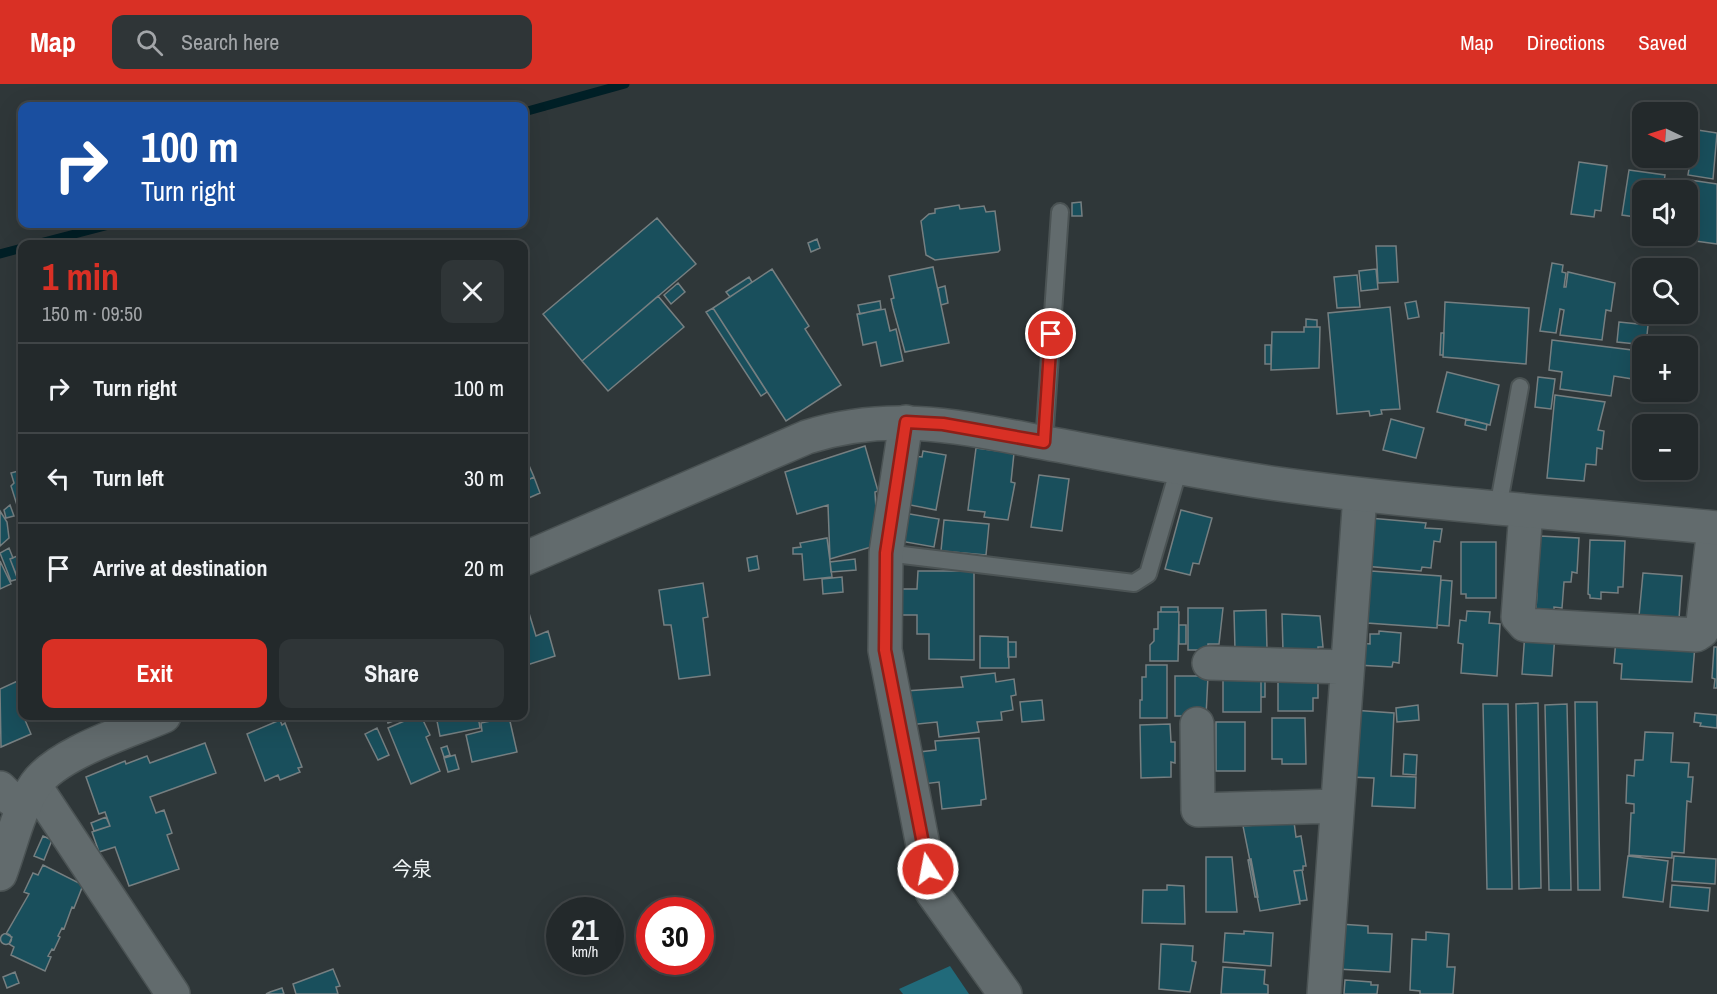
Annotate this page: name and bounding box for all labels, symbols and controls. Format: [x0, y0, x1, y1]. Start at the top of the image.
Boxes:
search box [112, 15, 532, 69]
text: Map [30, 23, 76, 61]
icon: search [133, 26, 166, 59]
text: Search here [181, 27, 279, 57]
text: Map [1460, 28, 1494, 57]
text: Directions [1527, 28, 1605, 57]
text: Saved [1638, 28, 1687, 57]
north arrow [1632, 102, 1698, 168]
map controls [1632, 102, 1698, 480]
text: 100 m [141, 119, 239, 175]
icon: right [42, 126, 120, 204]
text: Turn right [141, 173, 235, 209]
button: sound [1632, 180, 1698, 246]
text: 1 min [42, 253, 119, 301]
button: search [1632, 258, 1698, 324]
button: close [441, 260, 504, 323]
text: 150 m · 09:50 [42, 300, 142, 327]
pin [1025, 308, 1076, 359]
icon: arrive [1034, 317, 1067, 350]
button: + [1632, 336, 1698, 402]
icon: right [42, 372, 75, 405]
text: Turn right [93, 373, 177, 403]
text: 100 m [454, 373, 504, 403]
button: − [1632, 414, 1698, 480]
icon: left [42, 462, 75, 495]
text: Turn left [93, 463, 164, 493]
text: 30 m [464, 463, 504, 493]
icon: arrive [42, 552, 75, 585]
text: Arrive at destination [93, 553, 267, 583]
text: 20 m [464, 553, 504, 583]
button: Exit [42, 639, 267, 708]
button: Share [279, 639, 504, 708]
position arrow [896, 837, 960, 901]
district label: 今泉 [392, 855, 432, 882]
speed limit sign: 30 [636, 897, 714, 975]
text: 21 [571, 909, 599, 949]
text: km/h [572, 941, 598, 962]

